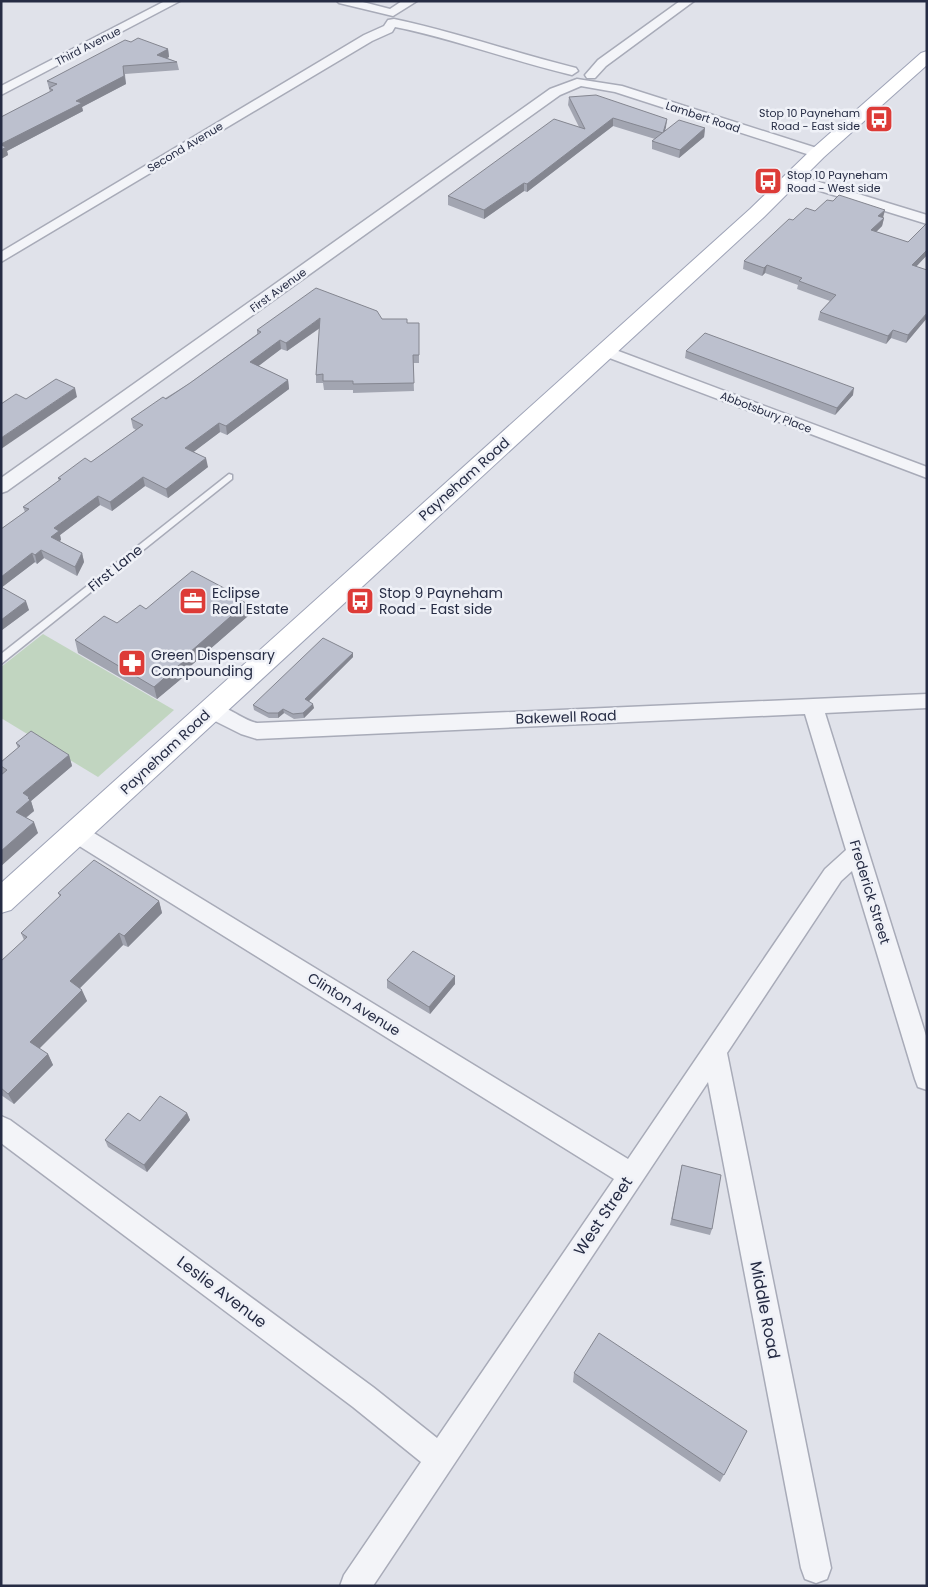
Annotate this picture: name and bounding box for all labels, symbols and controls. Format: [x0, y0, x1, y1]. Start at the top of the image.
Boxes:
street label: Third Avenue [53, 23, 124, 69]
street label: Lambert Road [664, 97, 742, 137]
bus stop icon: Stop 10 Payneham Road - East side [864, 104, 894, 134]
place label: Stop 10 Payneham Road - East side [759, 105, 860, 134]
street label: Second Avenue [144, 118, 226, 176]
bus stop icon: Stop 10 Payneham Road - West side [753, 166, 783, 196]
place label: Stop 10 Payneham Road - West side [787, 167, 888, 196]
street label: First Avenue [246, 264, 310, 316]
street label: Abbotsbury Place [718, 387, 814, 437]
street label: Payneham Road [414, 433, 514, 525]
street label: First Lane [83, 540, 147, 596]
place label: Eclipse Real Estate [212, 583, 289, 619]
place label: Stop 9 Payneham Road - East side [379, 583, 503, 619]
office icon: Eclipse Real Estate [178, 586, 208, 616]
bus stop icon: Stop 9 Payneham Road - East side [345, 586, 375, 616]
place label: Green Dispensary Compounding [151, 645, 275, 681]
pharmacy icon: Green Dispensary Compounding [117, 648, 147, 678]
street label: Payneham Road [116, 705, 214, 799]
street label: Bakewell Road [515, 705, 617, 729]
street label: Frederick Street [845, 837, 895, 947]
street label: Clinton Avenue [304, 967, 405, 1041]
street label: West Street [568, 1172, 638, 1260]
street label: Leslie Avenue [172, 1251, 272, 1334]
street label: Middle Road [744, 1259, 786, 1361]

